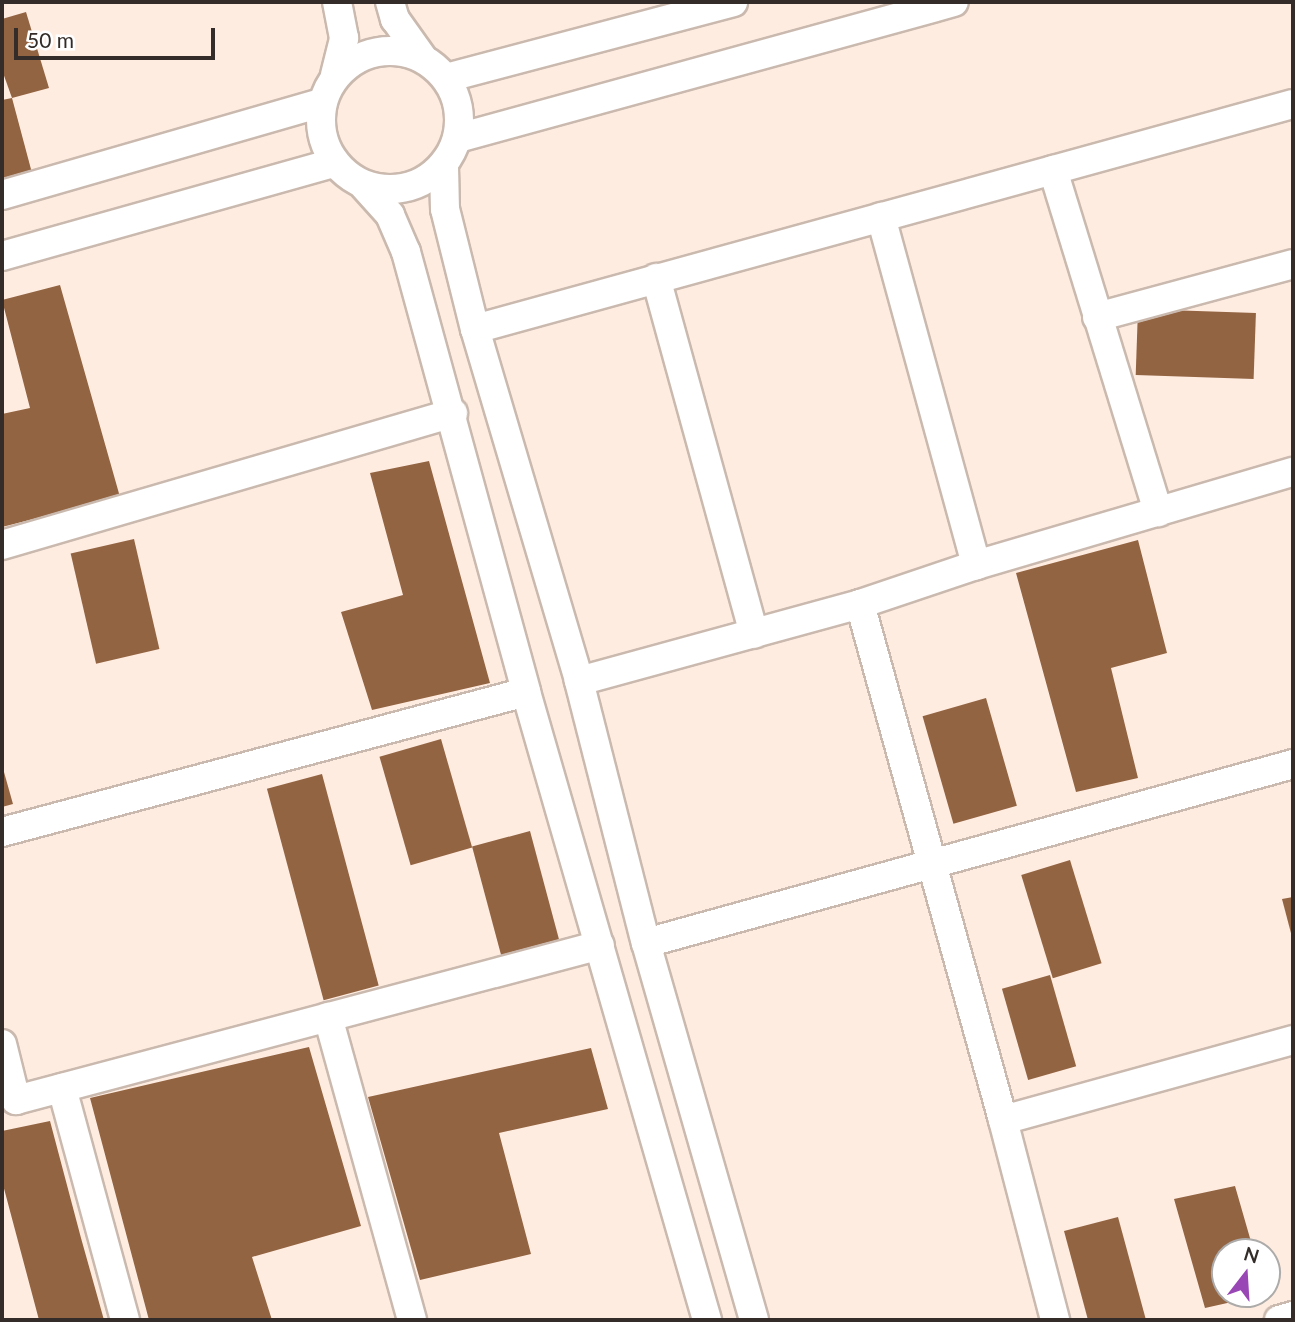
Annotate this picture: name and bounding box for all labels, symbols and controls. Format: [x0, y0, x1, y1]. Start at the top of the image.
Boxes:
scale bar [18, 14, 219, 58]
text: 50 m [27, 27, 74, 52]
north arrow [1211, 1238, 1281, 1308]
text: N [1241, 1241, 1262, 1267]

